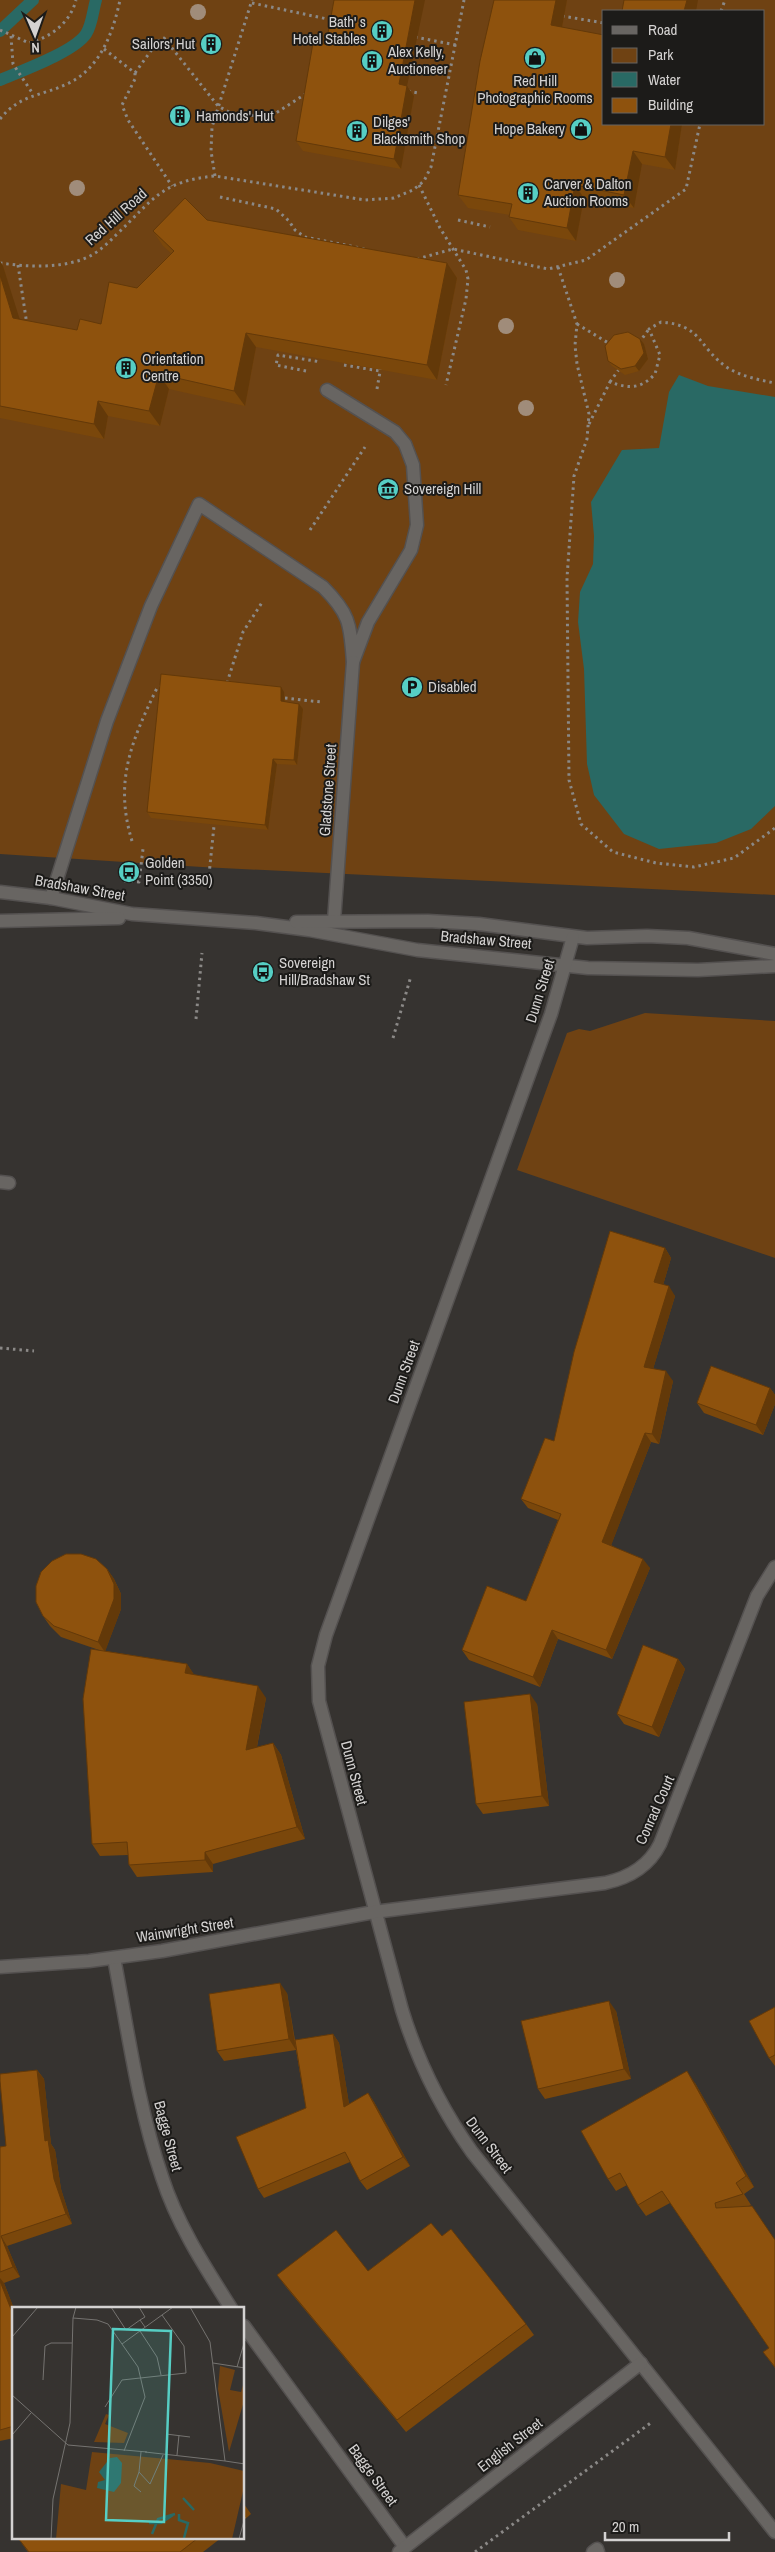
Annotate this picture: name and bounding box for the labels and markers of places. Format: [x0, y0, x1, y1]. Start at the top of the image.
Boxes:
place label: Bath' s Hotel Stables [293, 11, 366, 49]
building icon: Bath' s Hotel Stables [370, 19, 394, 43]
building icon: Sailors' Hut [199, 32, 223, 56]
place label: Sailors' Hut [132, 33, 196, 54]
place label: Alex Kelly, Auctioneer [387, 41, 448, 79]
shop icon: Red Hill Photographic Rooms [523, 46, 547, 70]
building icon: Alex Kelly, Auctioneer [360, 49, 384, 73]
place label: Red Hill Photographic Rooms [477, 70, 593, 108]
building icon: Hamonds' Hut [168, 104, 192, 128]
place label: Hamonds' Hut [196, 105, 274, 126]
place label: Dilges' Blacksmith Shop [373, 111, 465, 149]
shop icon: Hope Bakery [569, 117, 593, 141]
place label: Hope Bakery [494, 118, 566, 139]
building icon: Dilges' Blacksmith Shop [345, 119, 369, 143]
place label: Carver & Dalton Auction Rooms [543, 173, 632, 211]
building icon: Carver & Dalton Auction Rooms [516, 181, 540, 205]
place label: Orientation Centre [142, 348, 204, 386]
building icon: Orientation Centre [114, 356, 138, 380]
museum icon: Sovereign Hill [376, 477, 400, 501]
place label: Sovereign Hill [404, 478, 481, 499]
parking icon: Disabled [400, 675, 424, 699]
place label: Disabled [428, 676, 477, 697]
place label: Golden Point (3350) [145, 852, 213, 890]
bus stop icon: Golden Point (3350) [117, 860, 141, 884]
place label: Sovereign Hill/Bradshaw St [279, 952, 370, 990]
bus stop icon: Sovereign Hill/Bradshaw St [251, 960, 275, 984]

